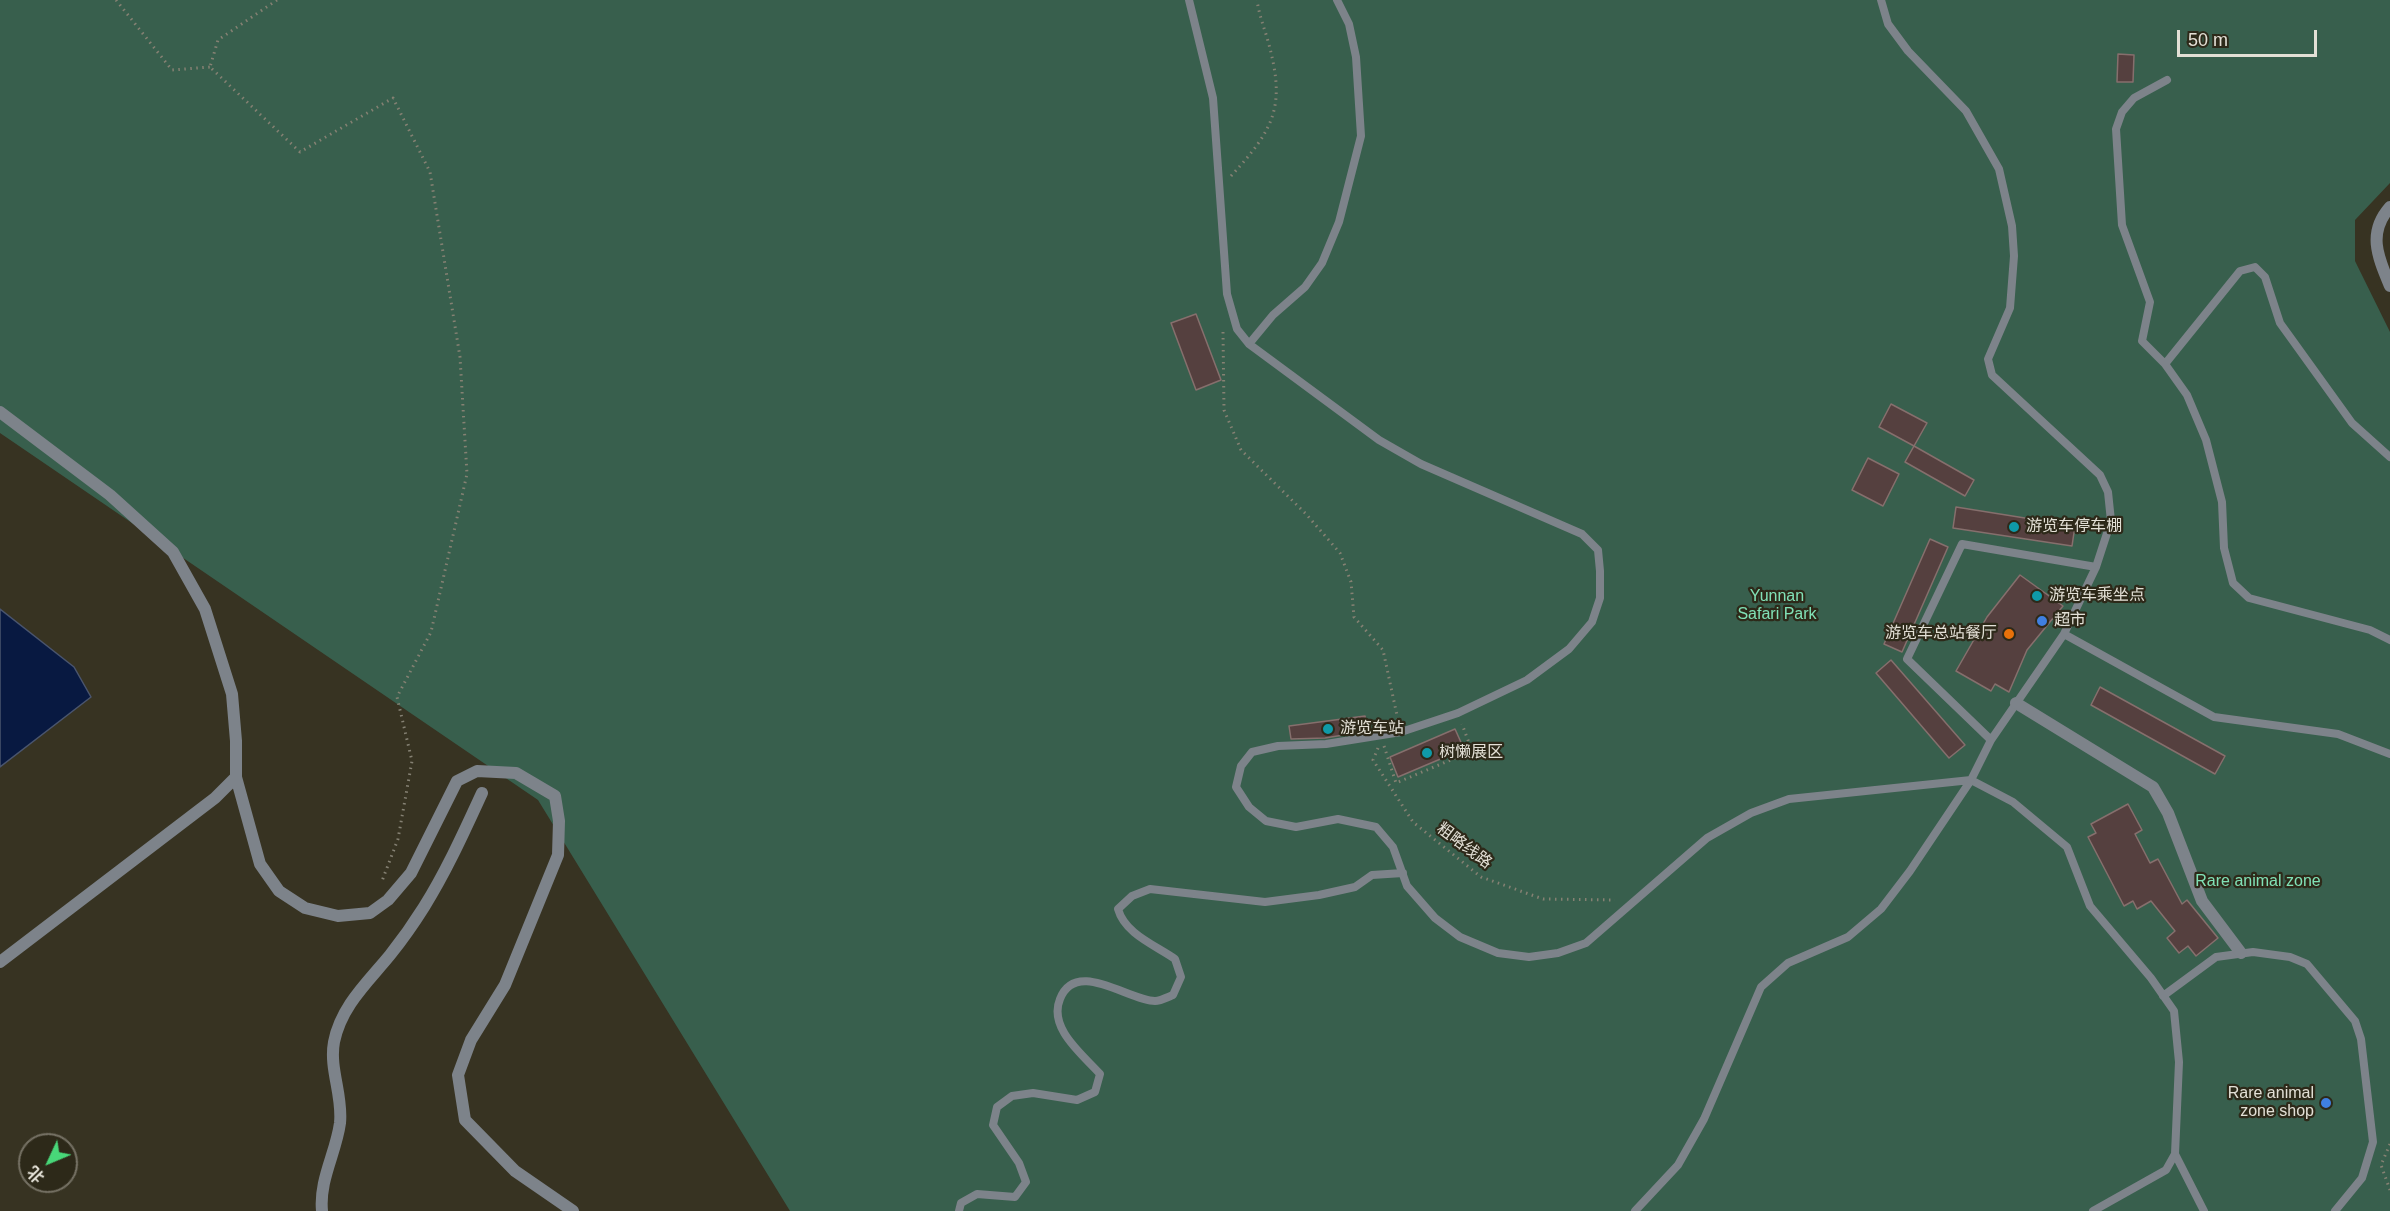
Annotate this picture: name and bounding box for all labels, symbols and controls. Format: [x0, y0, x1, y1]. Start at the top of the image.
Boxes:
scale bar [2180, 18, 2320, 56]
text: 50 m [2188, 30, 2228, 50]
place label: 游览车停车棚 [2026, 517, 2122, 537]
marker: 游览车停车棚 [2007, 520, 2021, 534]
place label: 游览车乘坐点 [2049, 586, 2145, 606]
park label: Yunnan Safari Park [1737, 587, 1817, 625]
marker: 游览车乘坐点 [2030, 589, 2044, 603]
place label: 超市 [2054, 611, 2086, 631]
marker: 超市 [2035, 614, 2049, 628]
place label: 游览车总站餐厅 [1885, 624, 1997, 644]
marker: 游览车总站餐厅 [2002, 627, 2016, 641]
place label: 游览车站 [1340, 719, 1404, 739]
marker: 游览车站 [1321, 722, 1335, 736]
place label: 树懒展区 [1439, 743, 1503, 763]
marker: 树懒展区 [1420, 746, 1434, 760]
street label: 粗略线路 [1433, 819, 1495, 873]
park label: Rare animal zone [2195, 872, 2321, 892]
place label: Rare animal zone shop [2228, 1084, 2314, 1122]
marker: Rare animal zone shop [2319, 1096, 2333, 1110]
north arrow [18, 1133, 78, 1193]
text: 北 [24, 1163, 48, 1186]

